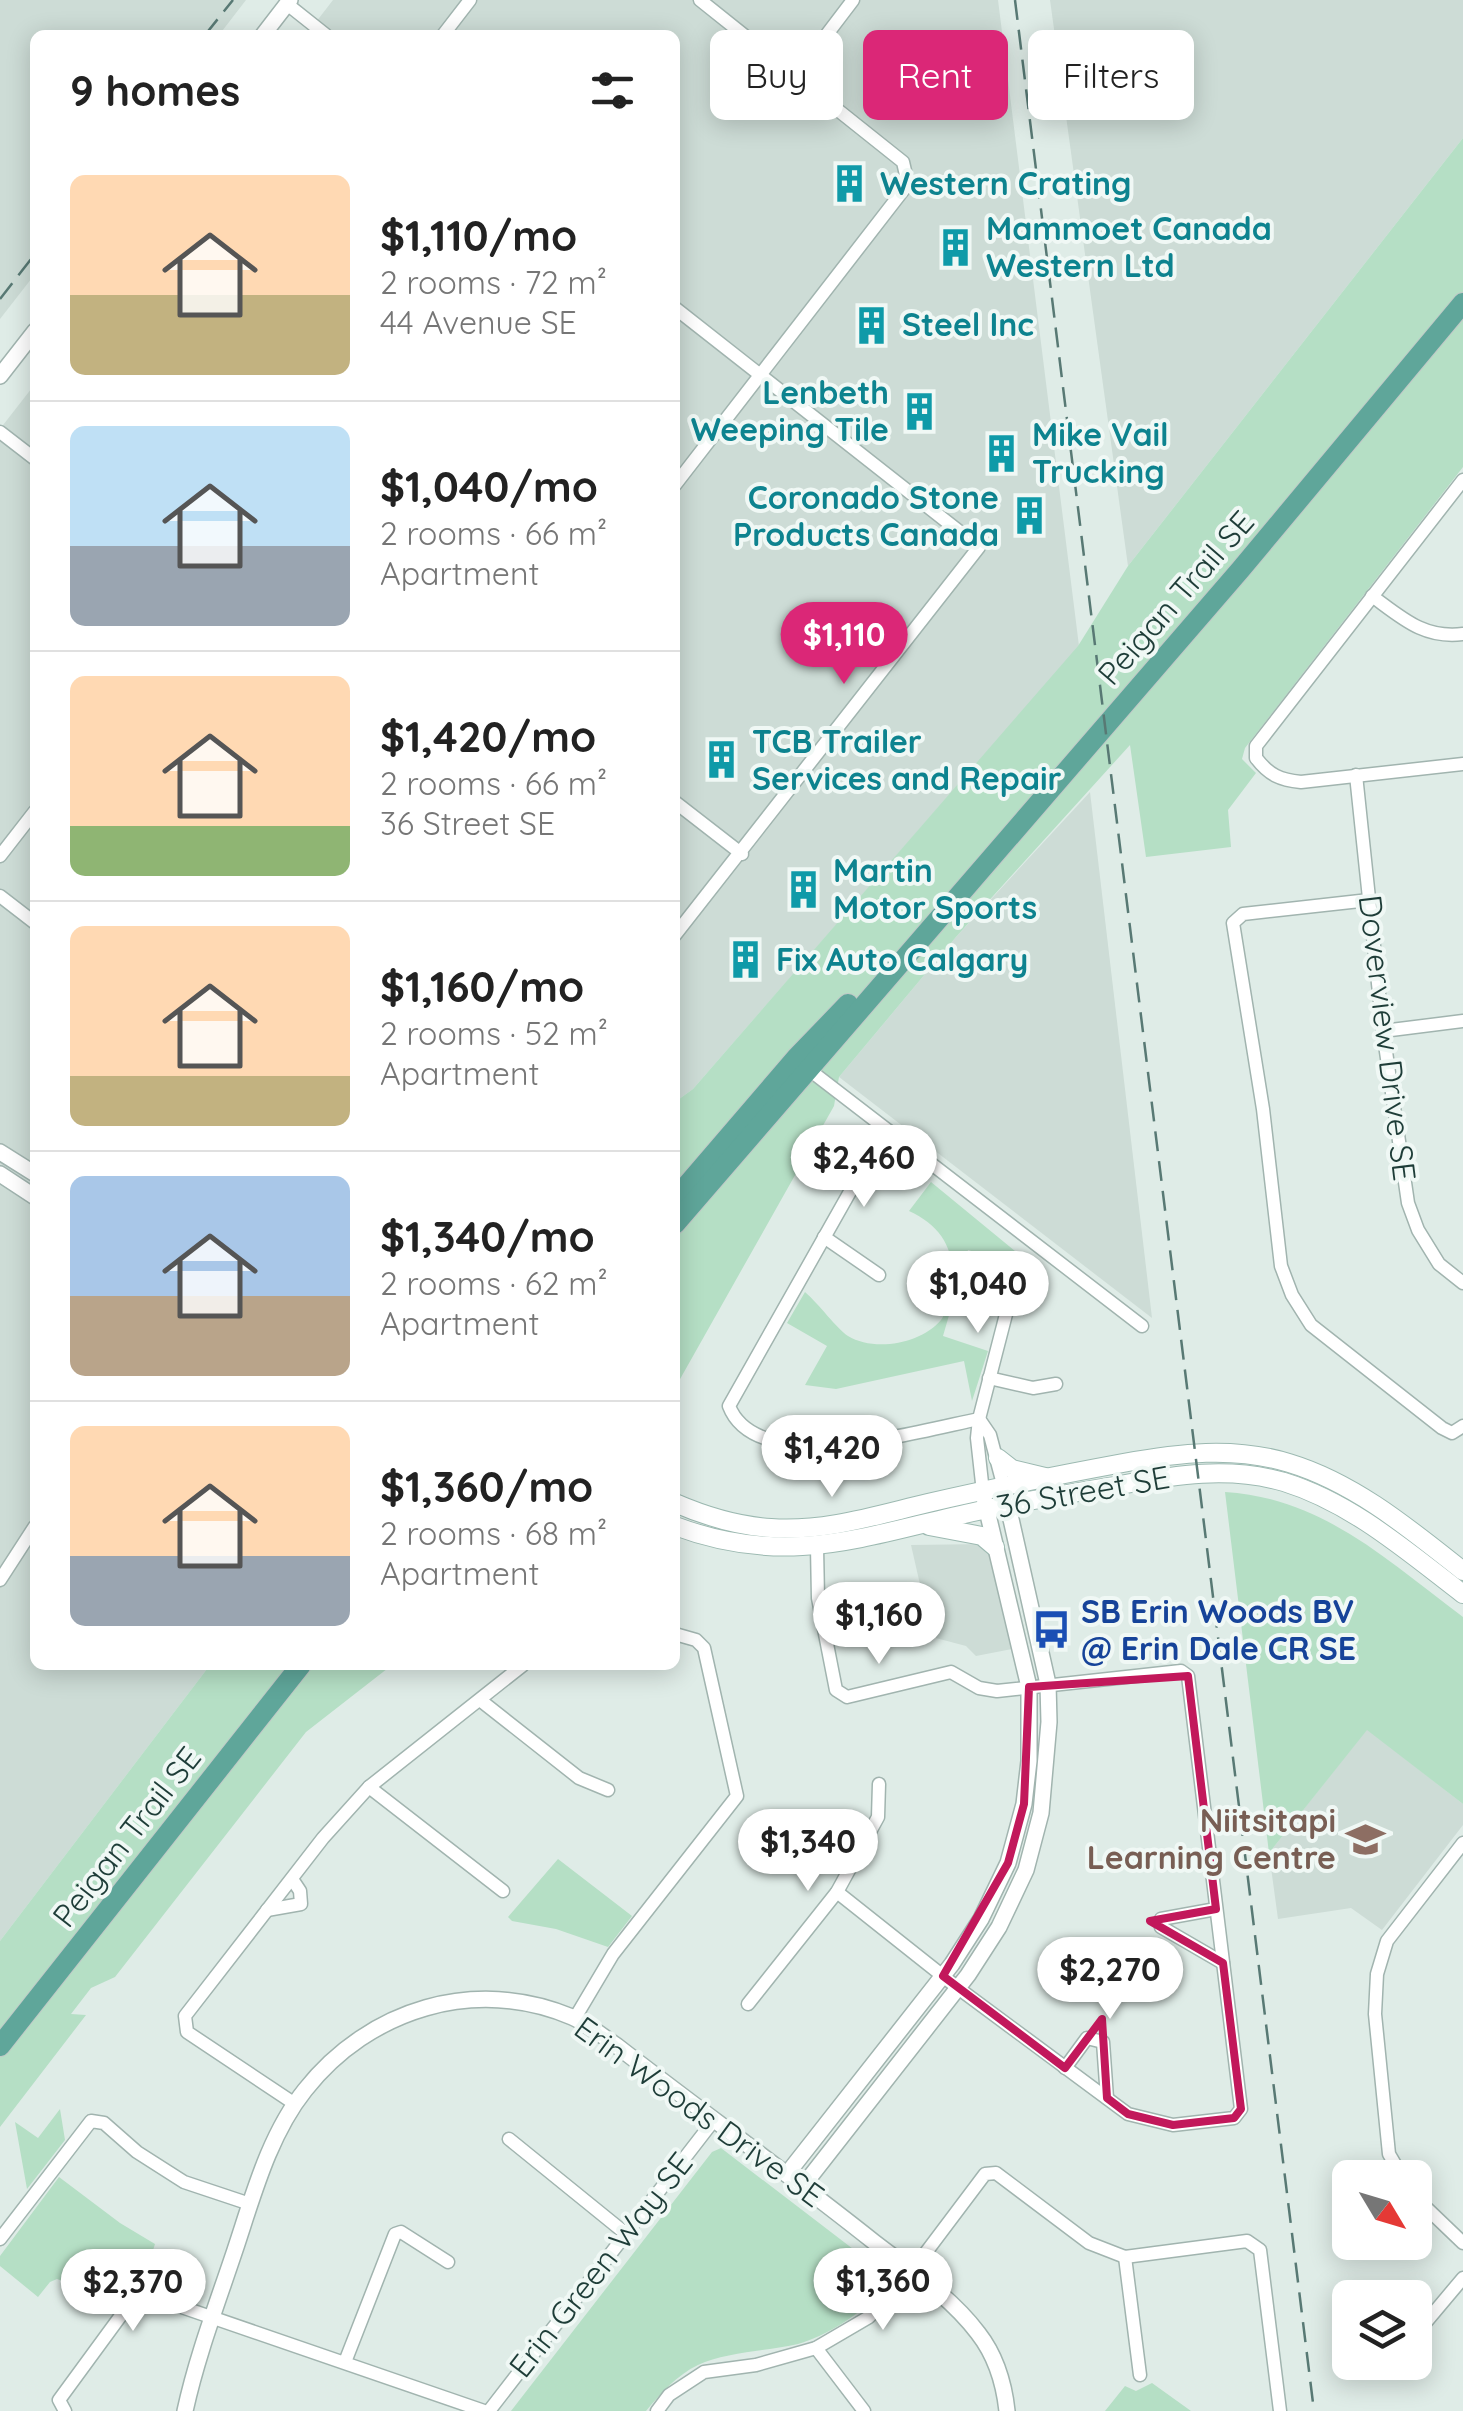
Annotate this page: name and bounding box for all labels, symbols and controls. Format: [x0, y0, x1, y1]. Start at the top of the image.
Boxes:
chip: Buy [710, 30, 843, 120]
chip: Rent [863, 30, 1008, 120]
chip: Filters [1028, 30, 1194, 120]
icon: filters [585, 63, 640, 118]
text: 9 homes [70, 64, 240, 117]
building icon: Western Crating [829, 163, 871, 205]
place label: Western Crating [880, 163, 1132, 203]
place label: Mammoet Canada Western Ltd [986, 208, 1272, 285]
text: $1,110/mo [380, 209, 577, 262]
icon: home [150, 215, 270, 335]
building icon: Mammoet Canada Western Ltd [935, 226, 977, 268]
text: 2 rooms · 72 m² [380, 262, 607, 302]
text: 44 Avenue SE [380, 302, 577, 342]
building icon: Steel Inc [851, 304, 893, 346]
place label: Steel Inc [902, 304, 1034, 344]
place label: Lenbeth Weeping Tile [691, 372, 889, 449]
building icon: Lenbeth Weeping Tile [898, 390, 940, 432]
place label: Mike Vail Trucking [1032, 414, 1169, 491]
building icon: Mike Vail Trucking [981, 432, 1023, 474]
text: $1,040/mo [380, 460, 598, 513]
icon: home [150, 466, 270, 586]
place label: Coronado Stone Products Canada [733, 477, 999, 554]
building icon: Coronado Stone Products Canada [1008, 495, 1050, 537]
street label: Peigan Trail SE [1089, 502, 1262, 693]
text: 2 rooms · 66 m² [380, 513, 607, 553]
text: Apartment [380, 553, 539, 593]
pin: $1,110 [763, 602, 925, 687]
text: $1,110 [803, 614, 885, 654]
text: $1,420/mo [380, 710, 596, 763]
icon: home [150, 716, 270, 836]
place label: TCB Trailer Services and Repair [752, 721, 1062, 798]
building icon: TCB Trailer Services and Repair [701, 739, 743, 781]
text: 2 rooms · 66 m² [380, 763, 607, 803]
text: 36 Street SE [380, 803, 555, 843]
place label: Martin Motor Sports [833, 850, 1037, 927]
building icon: Martin Motor Sports [782, 868, 824, 910]
street label: Doverview Drive SE [1351, 893, 1425, 1183]
building icon: Fix Auto Calgary [725, 939, 767, 981]
place label: Fix Auto Calgary [776, 939, 1028, 979]
text: $1,160/mo [380, 960, 584, 1013]
icon: home [150, 966, 270, 1086]
text: 2 rooms · 52 m² [380, 1013, 608, 1053]
text: Apartment [380, 1053, 539, 1093]
pin: $2,460 [783, 1125, 945, 1210]
text: $2,460 [813, 1137, 915, 1177]
text: $1,340/mo [380, 1210, 595, 1263]
icon: home [150, 1216, 270, 1336]
pin: $1,040 [897, 1251, 1059, 1336]
text: 2 rooms · 62 m² [380, 1263, 608, 1303]
text: $1,040 [929, 1263, 1027, 1303]
text: Apartment [380, 1303, 539, 1343]
pin: $1,420 [751, 1415, 913, 1500]
text: $1,420 [783, 1427, 881, 1467]
street label: 36 Street SE [993, 1456, 1173, 1526]
text: $1,360/mo [380, 1460, 593, 1513]
icon: home [150, 1466, 270, 1586]
text: 2 rooms · 68 m² [380, 1513, 607, 1553]
text: Apartment [380, 1553, 539, 1593]
pin: $1,160 [798, 1582, 960, 1667]
place label: SB Erin Woods BV @ Erin Dale CR SE [1081, 1591, 1356, 1668]
text: $1,160 [835, 1594, 923, 1634]
bus stop icon: SB Erin Woods BV @ Erin Dale CR SE [1030, 1609, 1072, 1651]
street label: Peigan Trail SE [43, 1738, 209, 1935]
place label: Niitsitapi Learning Centre [1087, 1800, 1336, 1877]
pin: $1,340 [727, 1809, 889, 1894]
school or university icon: Niitsitapi Learning Centre [1345, 1818, 1387, 1860]
text: $1,340 [760, 1821, 856, 1861]
pin: $2,270 [1029, 1937, 1191, 2022]
text: $2,270 [1059, 1949, 1161, 1989]
street label: Erin Woods Drive SE [567, 2007, 832, 2215]
street label: Erin Green Way SE [500, 2144, 701, 2385]
north arrow [1332, 2160, 1432, 2260]
map controls [1332, 2160, 1432, 2380]
pin: $1,360 [802, 2248, 964, 2333]
pin: $2,370 [52, 2249, 214, 2334]
text: $1,360 [836, 2260, 930, 2300]
text: $2,370 [83, 2261, 183, 2301]
button: layers [1332, 2280, 1432, 2380]

